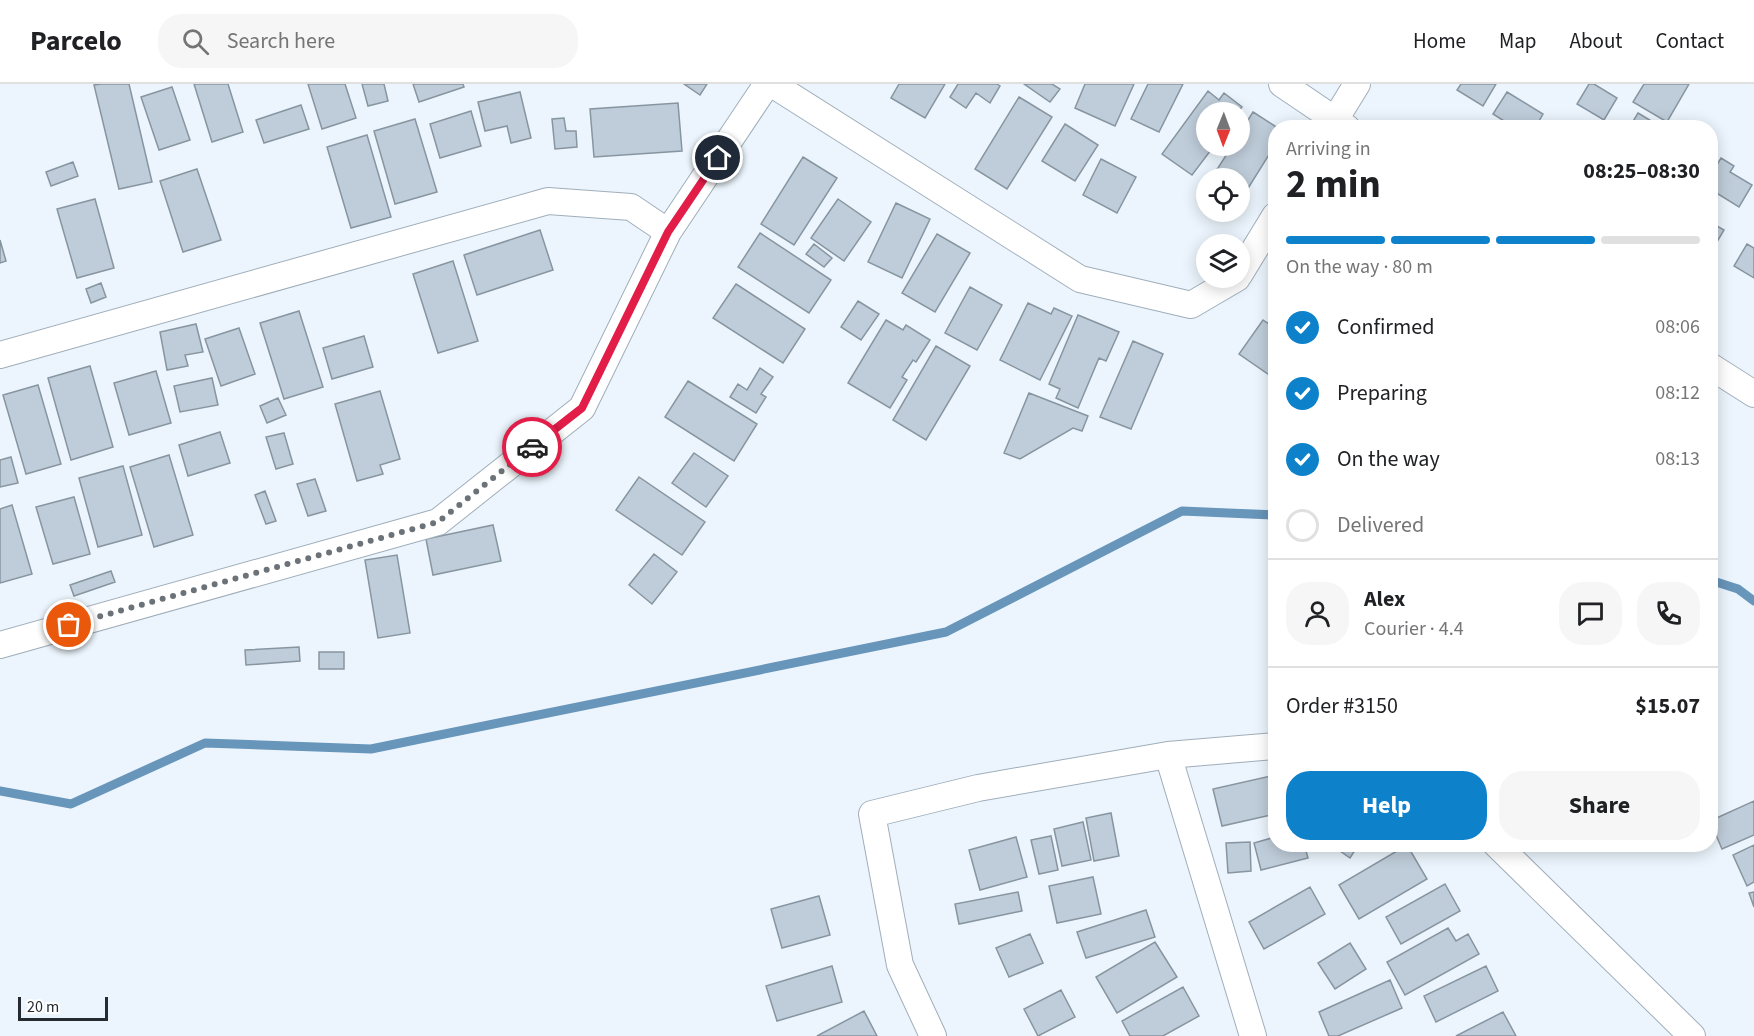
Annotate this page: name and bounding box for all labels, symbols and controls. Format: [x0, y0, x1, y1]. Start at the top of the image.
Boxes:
search box [158, 14, 578, 68]
text: Parcelo [30, 21, 122, 61]
icon: search [179, 25, 212, 58]
text: Search here [227, 25, 335, 57]
text: Home [1413, 26, 1466, 56]
text: Map [1499, 26, 1537, 56]
text: About [1570, 26, 1622, 56]
text: Contact [1655, 26, 1724, 56]
north arrow [1196, 102, 1250, 156]
map controls [1196, 102, 1250, 288]
pin [692, 132, 743, 183]
text: Arriving in [1286, 135, 1371, 163]
icon: home [701, 141, 734, 174]
text: 08:25–08:30 [1583, 155, 1700, 187]
text: 2 min [1286, 157, 1381, 213]
button: locate [1196, 168, 1250, 222]
button: layers [1196, 234, 1250, 288]
text: On the way · 80 m [1286, 253, 1433, 281]
icon: check [1286, 311, 1319, 344]
text: Confirmed [1337, 311, 1434, 343]
text: 08:06 [1655, 313, 1700, 341]
icon: check [1286, 377, 1319, 410]
text: Preparing [1337, 377, 1427, 409]
text: 08:12 [1655, 379, 1700, 407]
courier [502, 417, 562, 477]
icon: car [516, 431, 549, 464]
icon: check [1286, 443, 1319, 476]
text: On the way [1337, 443, 1440, 475]
text: 08:13 [1655, 445, 1700, 473]
text: Delivered [1337, 509, 1424, 541]
button: person [1286, 582, 1349, 645]
button: chat [1559, 582, 1622, 645]
button: phone [1637, 582, 1700, 645]
text: Alex [1364, 583, 1405, 615]
pin [43, 599, 94, 650]
icon: bag [52, 608, 85, 641]
text: Courier · 4.4 [1364, 615, 1464, 643]
text: Order #3150 [1286, 690, 1398, 722]
text: $15.07 [1635, 690, 1700, 722]
button: Help [1286, 771, 1487, 840]
button: Share [1499, 771, 1700, 840]
scale bar [18, 994, 108, 1022]
text: 20 m [27, 996, 59, 1018]

